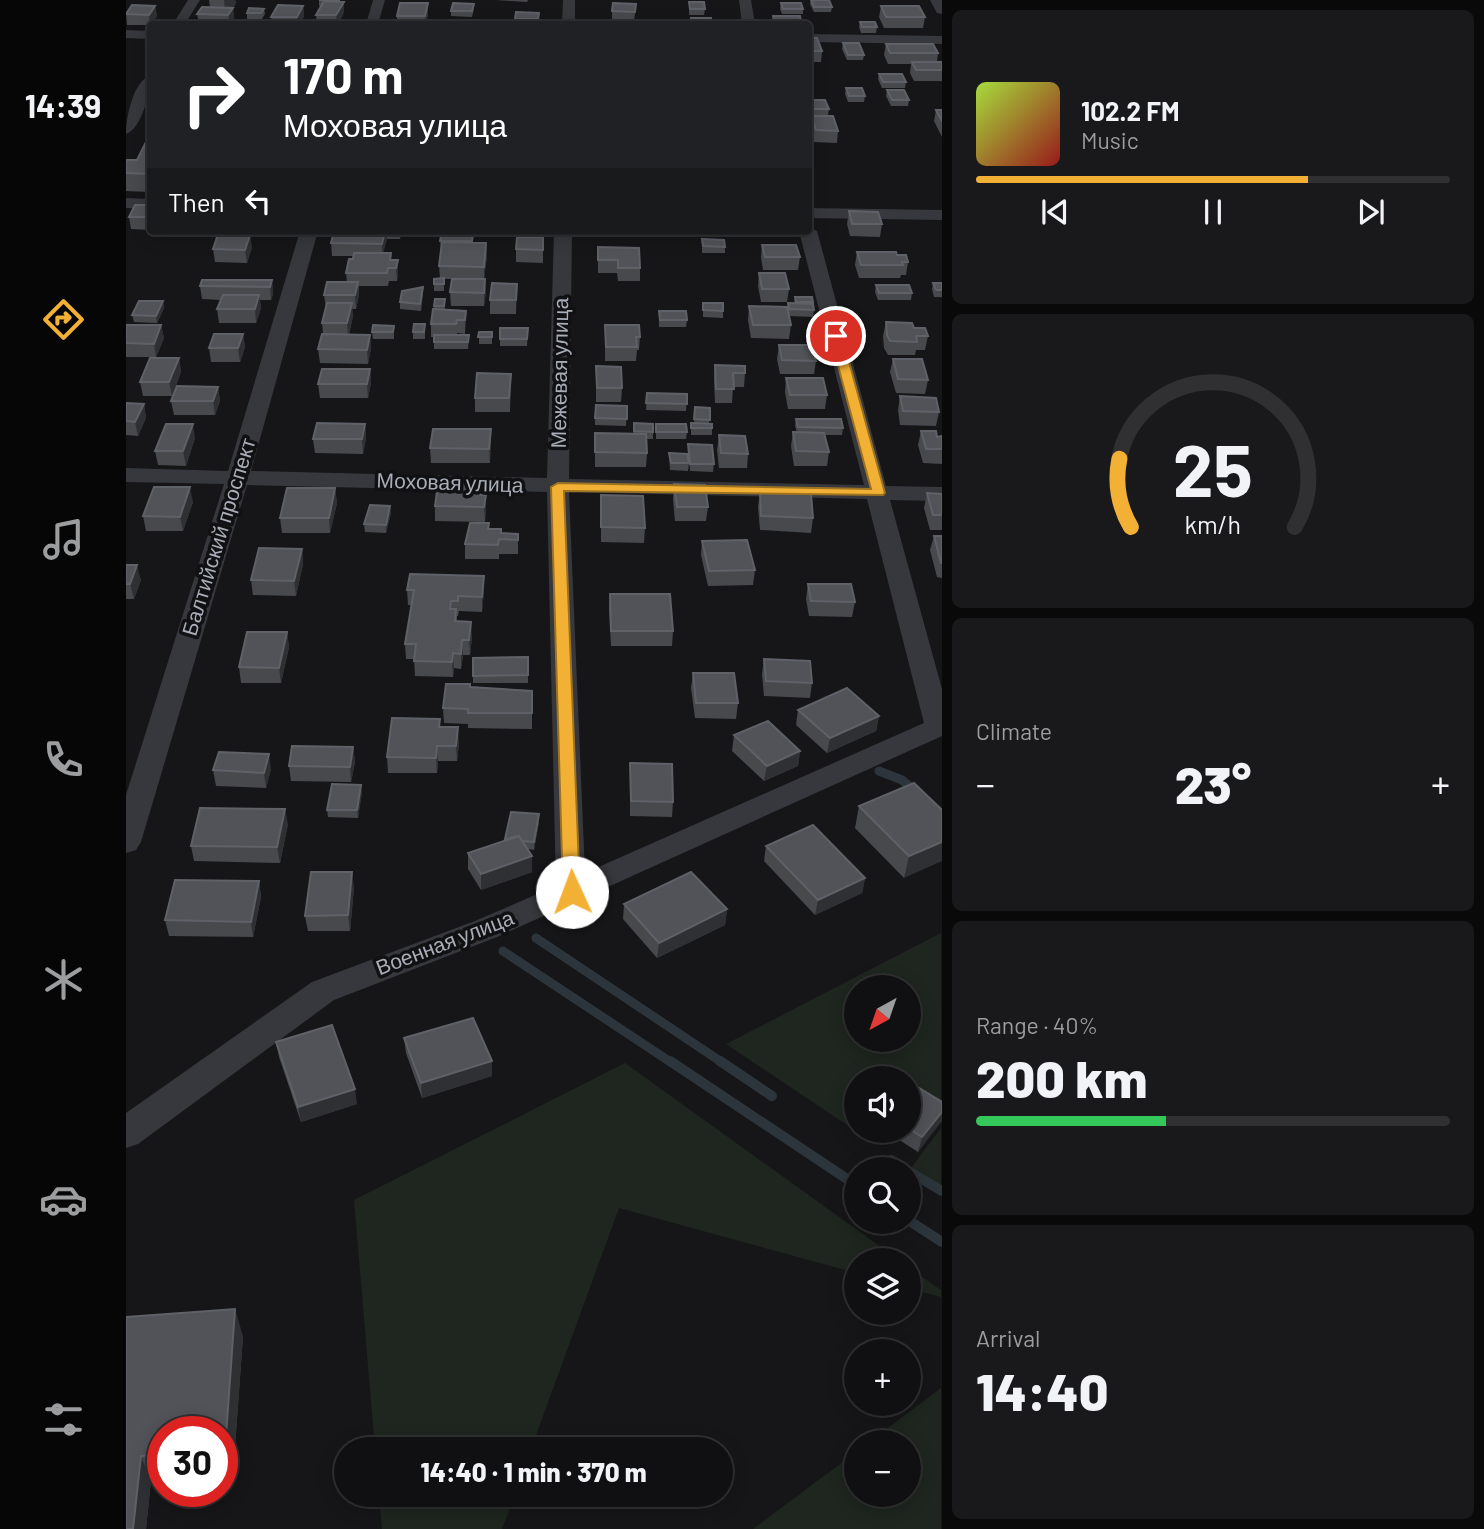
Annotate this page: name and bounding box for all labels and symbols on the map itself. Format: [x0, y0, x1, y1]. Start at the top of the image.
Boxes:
street label: Межевая улица [545, 297, 572, 449]
pin [806, 306, 866, 366]
street label: Балтийский проспект [176, 434, 260, 638]
street label: Моховая улица [376, 466, 524, 497]
position arrow [535, 855, 609, 929]
street label: Военная улица [372, 904, 517, 979]
north arrow [844, 975, 920, 1052]
speed limit sign: 30 [147, 1416, 238, 1507]

